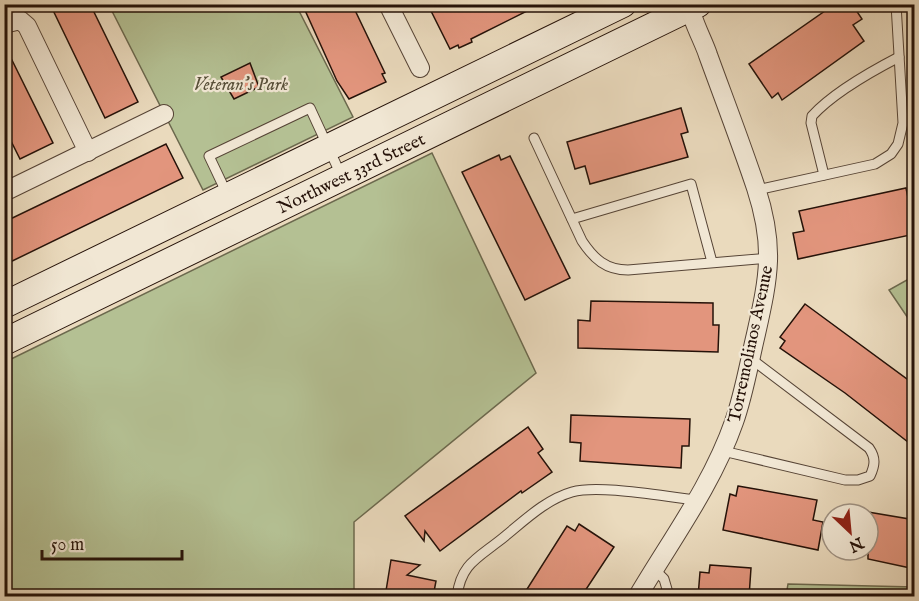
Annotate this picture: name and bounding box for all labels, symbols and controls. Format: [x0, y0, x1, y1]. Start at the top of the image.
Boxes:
park label: Veteran's Park [194, 74, 288, 97]
street label: Northwest 33rd Street [274, 129, 429, 220]
street label: Torremolinos Avenue [724, 263, 779, 425]
north arrow [820, 502, 880, 562]
scale bar [42, 523, 182, 561]
text: N [845, 531, 867, 556]
text: 50 m [51, 534, 84, 557]

